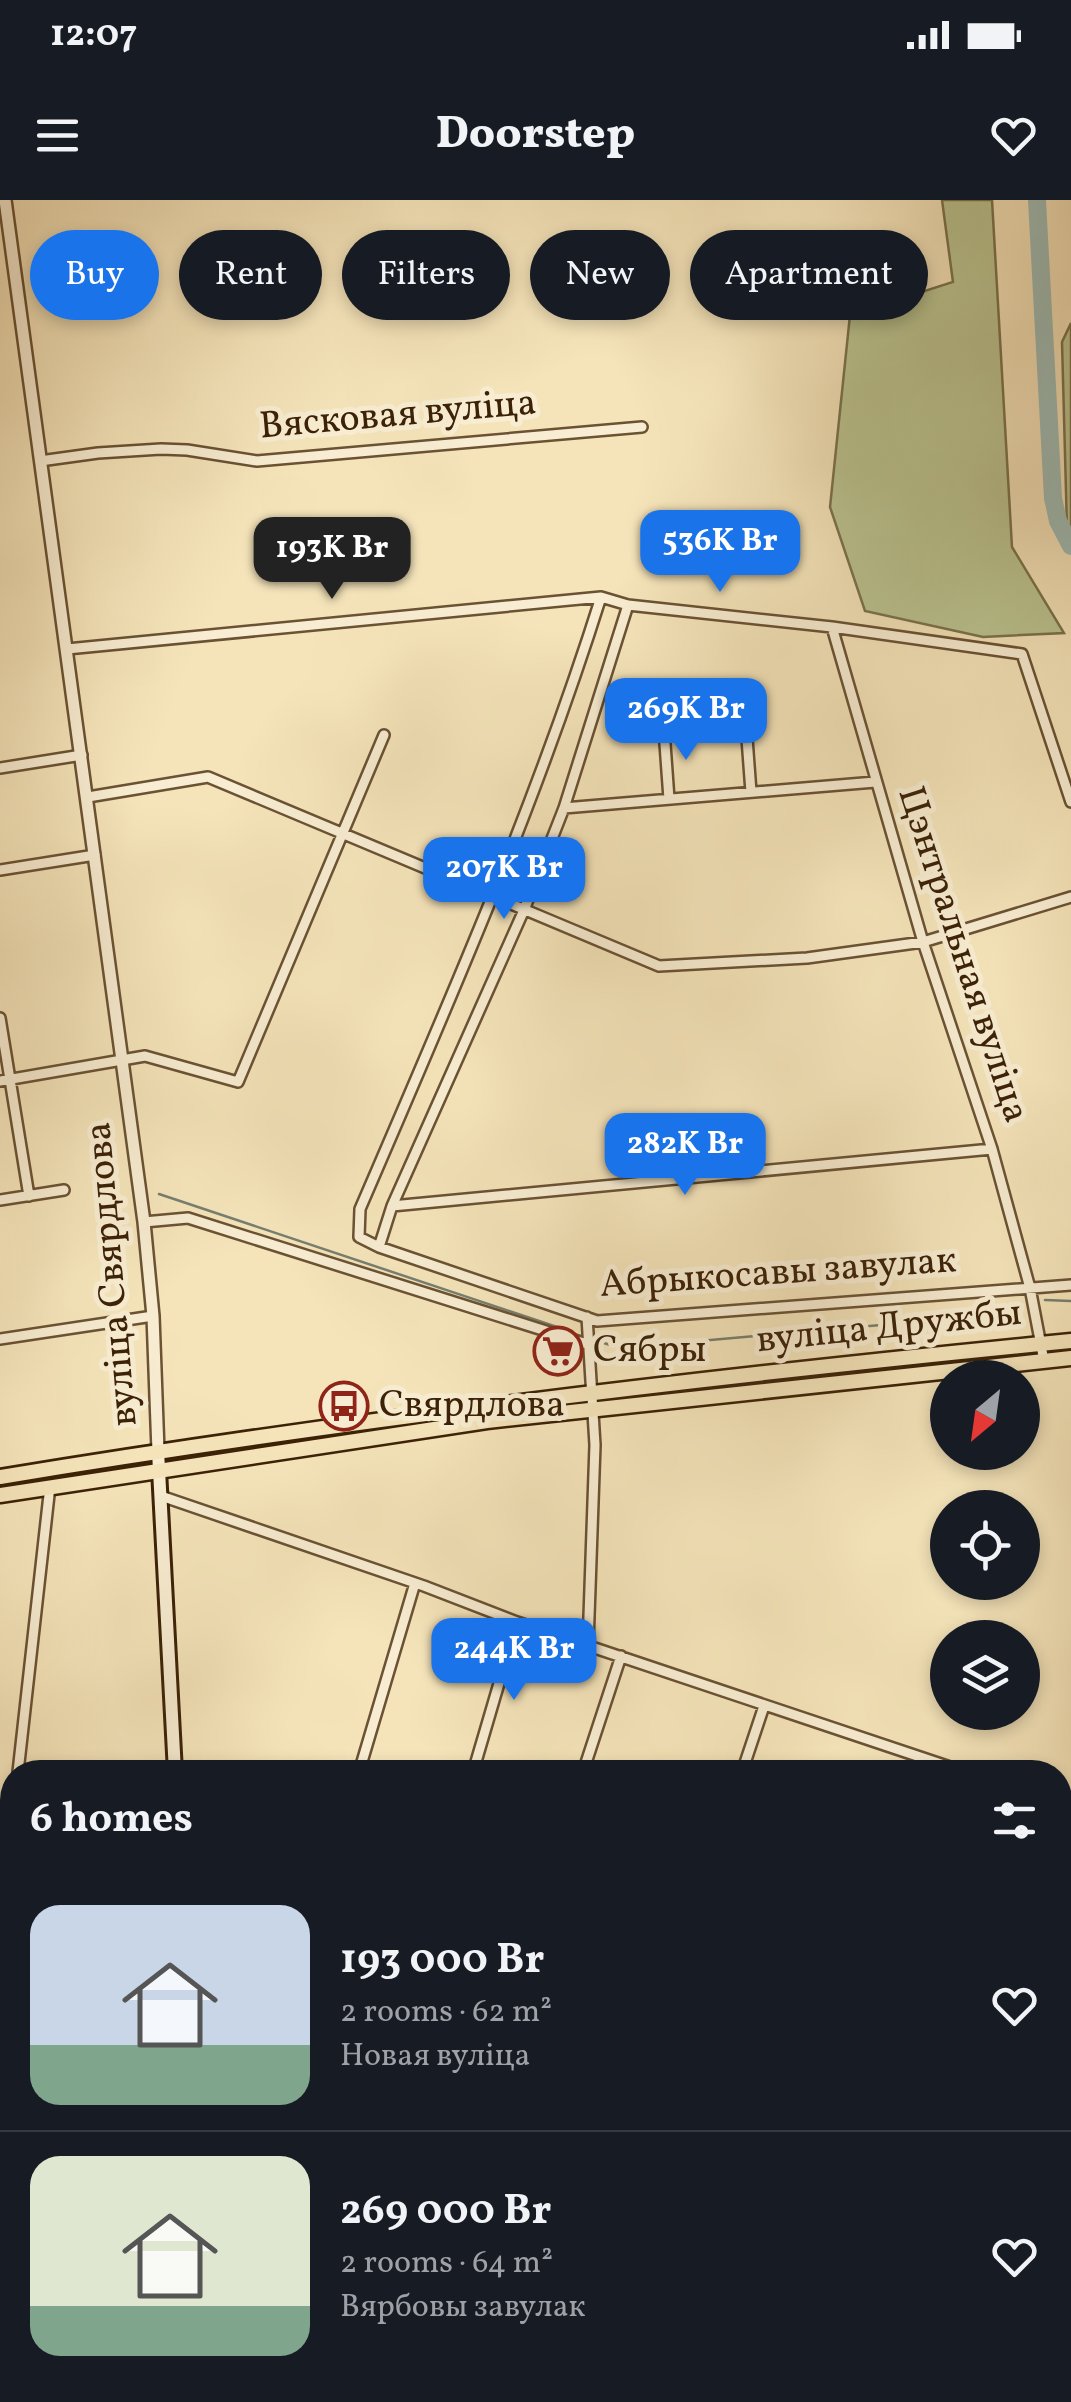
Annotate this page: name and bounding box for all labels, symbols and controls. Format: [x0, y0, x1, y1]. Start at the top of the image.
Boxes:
text: 12:07 [50, 9, 137, 62]
text: Doorstep [436, 104, 635, 167]
icon: menu [30, 108, 85, 163]
icon: heart [986, 108, 1041, 163]
chip: Buy [30, 230, 159, 320]
chip: Rent [179, 230, 322, 320]
chip: Filters [342, 230, 510, 320]
chip: New [530, 230, 670, 320]
chip: Apartment [690, 230, 928, 320]
street label: Вясковая вуліца [257, 377, 539, 455]
pin: 536K Br [628, 510, 812, 595]
pin: 193K Br [240, 517, 424, 602]
text: 536K Br [662, 520, 778, 564]
text: 193K Br [276, 527, 388, 571]
pin: 269K Br [594, 678, 778, 763]
text: 269K Br [627, 688, 745, 732]
street label: Цэнтральная вуліца [883, 780, 1041, 1130]
pin: 207K Br [412, 837, 596, 922]
text: 207K Br [445, 847, 563, 891]
pin: 282K Br [593, 1113, 777, 1198]
street label: вуліца Свярдлова [73, 1120, 153, 1428]
text: 282K Br [627, 1123, 743, 1167]
street label: Абрыкосавы завулак [598, 1235, 958, 1313]
street label: вуліца Дружбы [754, 1288, 1024, 1368]
supermarket icon: Сябры [532, 1325, 584, 1377]
place label: Сябры [593, 1325, 706, 1378]
north arrow [930, 1360, 1040, 1470]
map controls [930, 1360, 1040, 1730]
bus stop icon: Свярдлова [318, 1380, 370, 1432]
place label: Свярдлова [379, 1380, 565, 1433]
button: locate [930, 1490, 1040, 1600]
pin: 244K Br [422, 1618, 606, 1703]
button: layers [930, 1620, 1040, 1730]
text: 244K Br [453, 1628, 575, 1672]
text: 6 homes [30, 1791, 193, 1850]
icon: filters [987, 1793, 1042, 1848]
text: 193 000 Br [340, 1932, 544, 1991]
icon: home [110, 1945, 230, 2065]
icon: heart [987, 1978, 1042, 2033]
text: 2 rooms · 62 m² [340, 1991, 552, 2035]
text: Новая вуліца [340, 2035, 531, 2079]
text: 269 000 Br [340, 2183, 551, 2242]
icon: home [110, 2196, 230, 2316]
icon: heart [987, 2229, 1042, 2284]
text: 2 rooms · 64 m² [340, 2242, 553, 2286]
text: Вярбовы завулак [340, 2286, 586, 2330]

